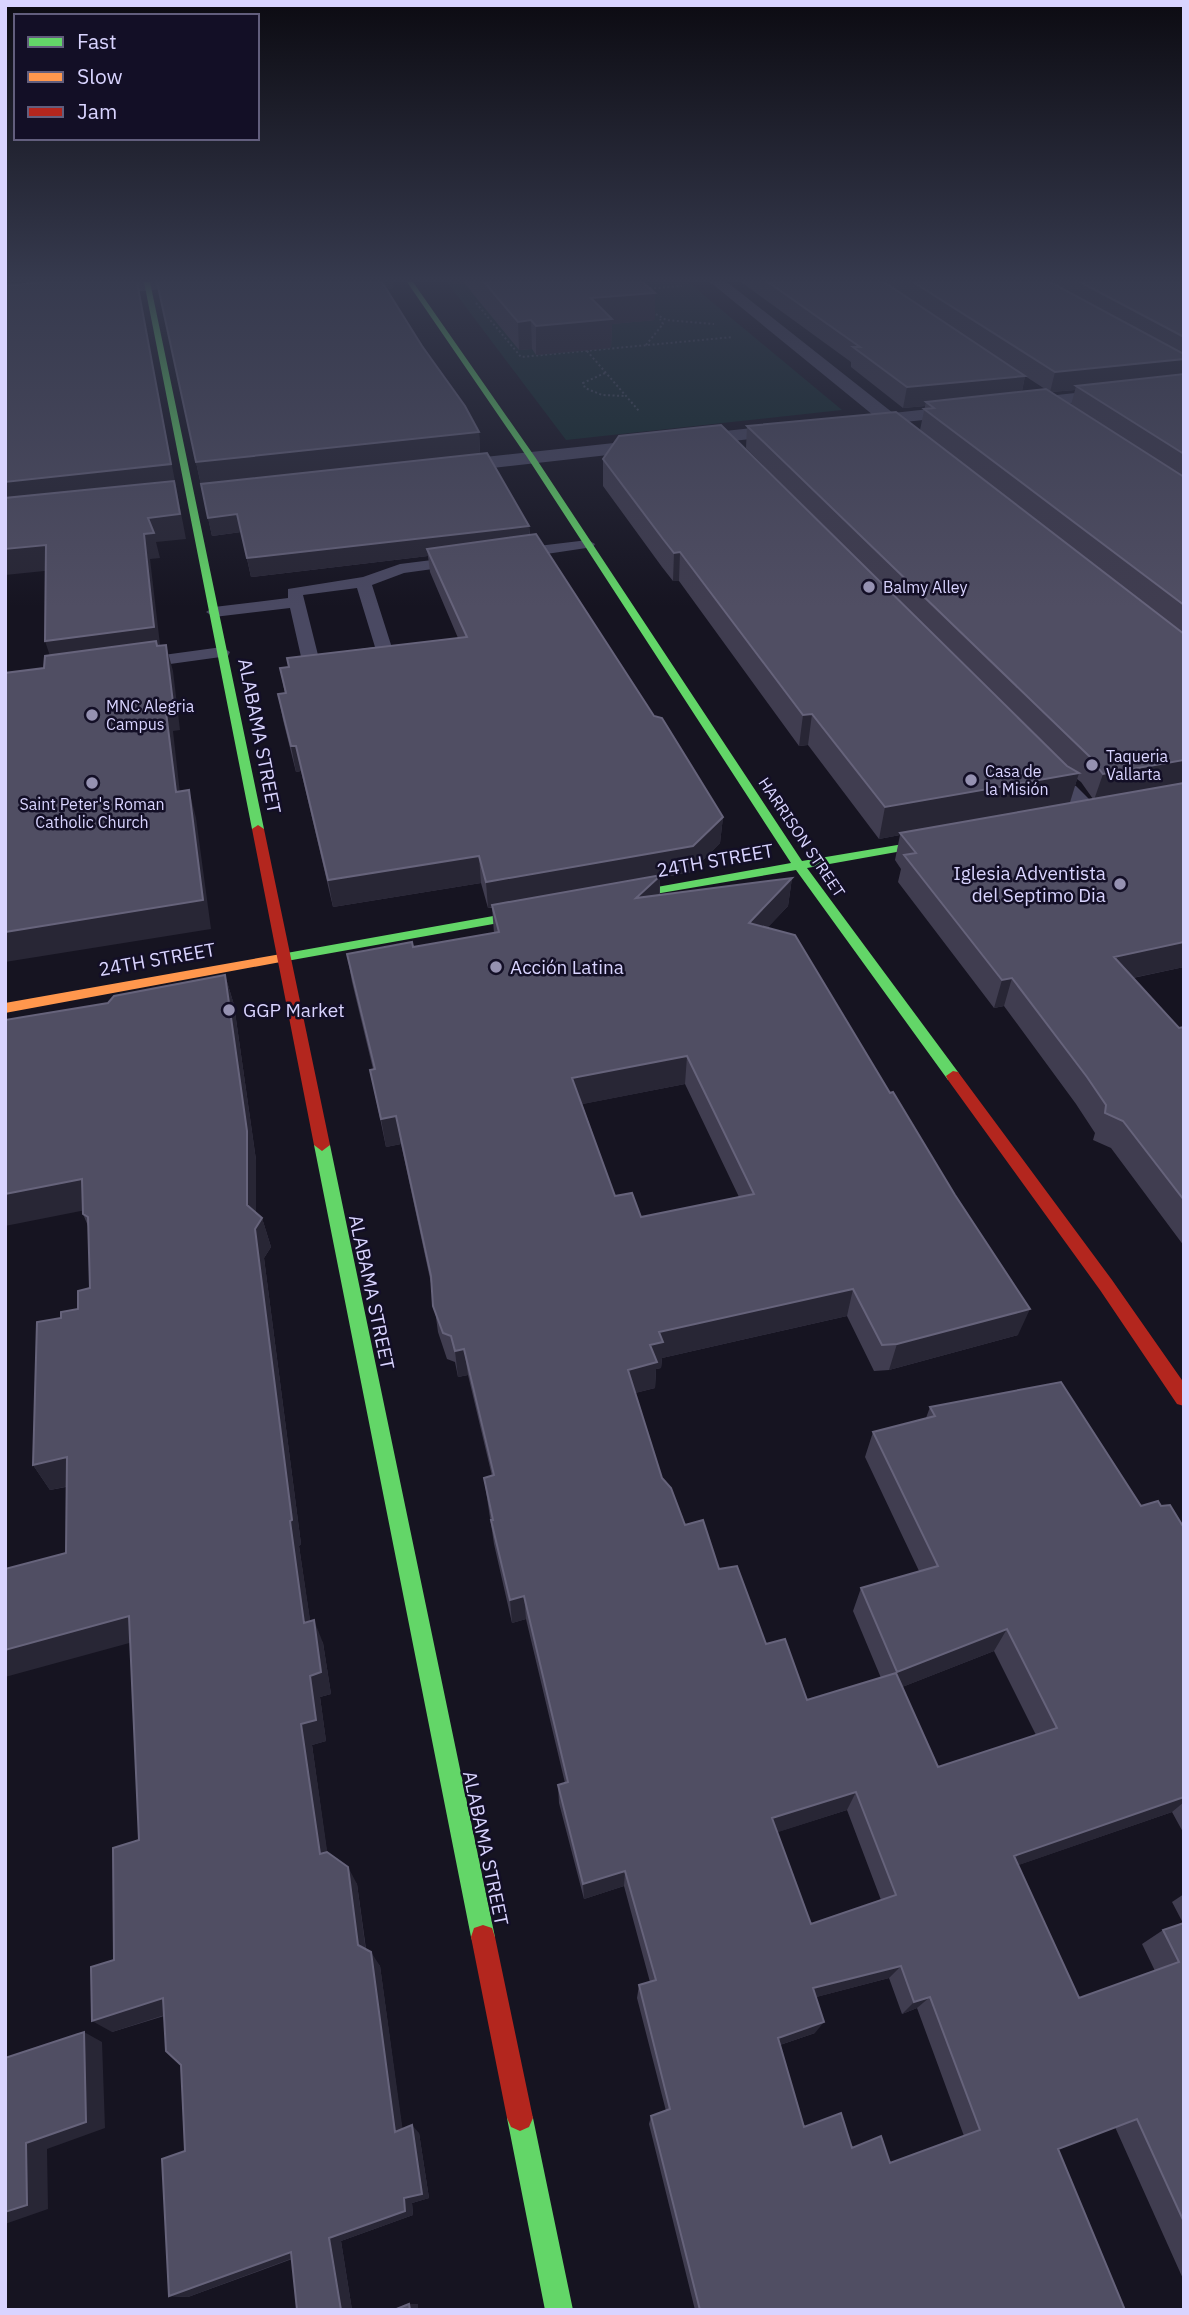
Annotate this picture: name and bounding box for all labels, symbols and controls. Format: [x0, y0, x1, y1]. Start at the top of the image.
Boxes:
legend [14, 14, 259, 140]
text: Fast [77, 27, 117, 55]
text: Slow [77, 62, 123, 90]
text: Jam [77, 97, 117, 125]
place label: Balmy Alley [883, 577, 968, 597]
marker: Balmy Alley [861, 579, 877, 595]
street label: ALABAMA STREET [233, 656, 287, 816]
place label: MNC Alegria Campus [106, 696, 195, 734]
marker: MNC Alegria Campus [84, 707, 100, 723]
place label: Taqueria Vallarta [1106, 746, 1169, 784]
marker: Taqueria Vallarta [1084, 757, 1100, 773]
place label: Casa de la Misión [985, 761, 1049, 799]
marker: Casa de la Misión [963, 772, 979, 788]
street label: HARRISON STREET [754, 773, 850, 901]
marker: Saint Peter's Roman Catholic Church [84, 775, 100, 791]
place label: Saint Peter's Roman Catholic Church [19, 794, 165, 832]
street label: 24TH STREET [655, 838, 776, 882]
place label: Iglesia Adventista del Septimo Dia [953, 861, 1106, 907]
marker: Iglesia Adventista del Septimo Dia [1112, 876, 1128, 892]
street label: 24TH STREET [97, 937, 218, 981]
place label: Acción Latina [510, 955, 624, 979]
marker: Acción Latina [488, 959, 504, 975]
place label: GGP Market [243, 998, 345, 1022]
marker: GGP Market [221, 1002, 237, 1018]
street label: ALABAMA STREET [344, 1212, 400, 1372]
street label: ALABAMA STREET [458, 1768, 514, 1928]

